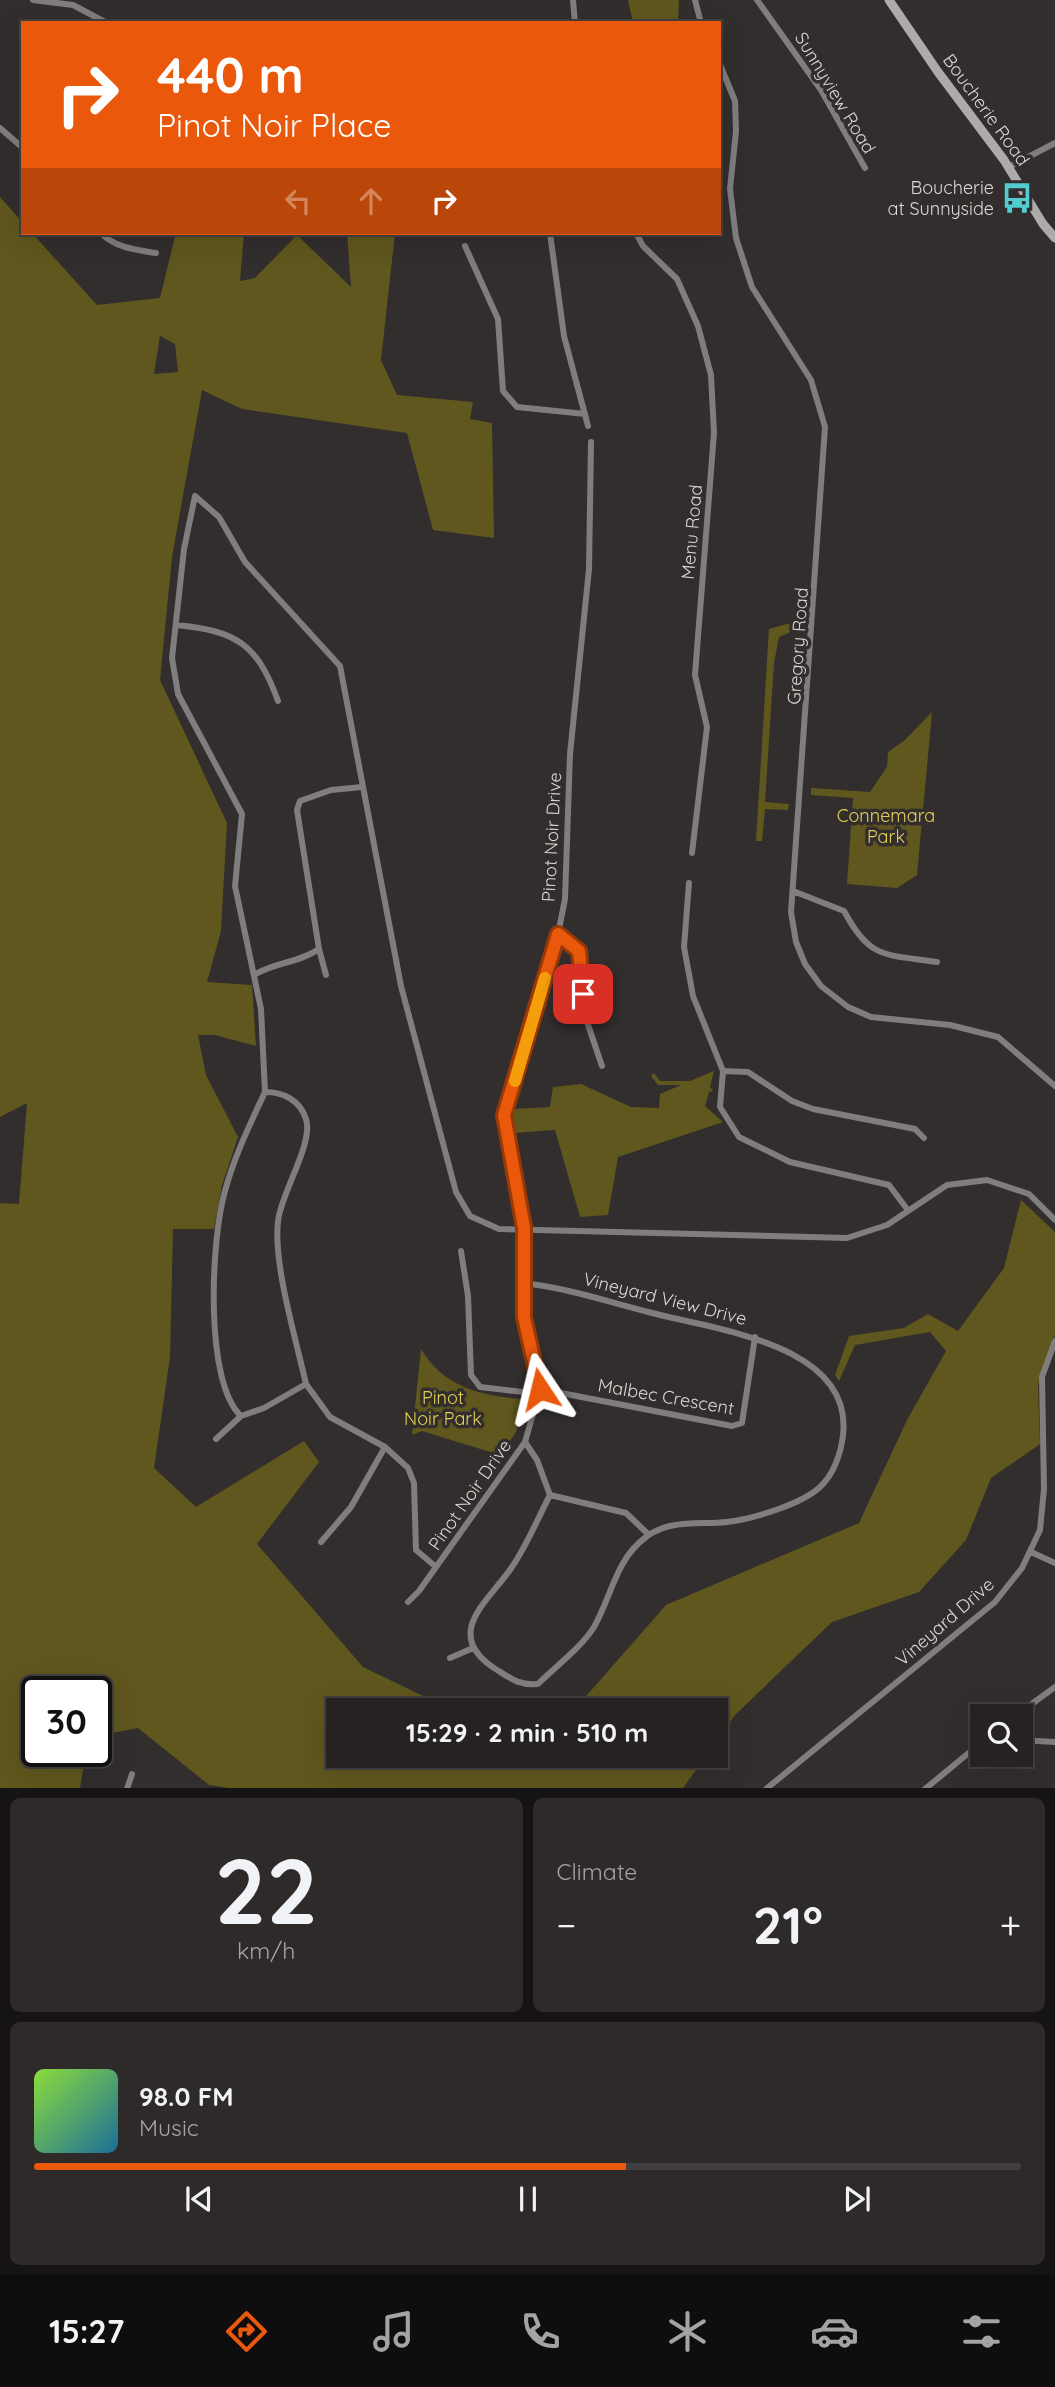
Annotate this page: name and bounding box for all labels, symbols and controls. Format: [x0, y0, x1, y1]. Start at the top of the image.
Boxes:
street label: Sunnyview Road [790, 28, 881, 158]
text: 440 m [157, 44, 304, 105]
icon: right [42, 49, 133, 140]
street label: Boucherie Road [938, 49, 1035, 170]
text: Pinot Noir Place [157, 105, 391, 145]
place label: Boucherie at Sunnyside [888, 176, 994, 220]
bus stop icon: Boucherie at Sunnyside [1000, 181, 1034, 215]
icon: left [279, 182, 317, 220]
icon: ahead [352, 182, 390, 220]
icon: right [425, 182, 463, 220]
street label: Menu Road [676, 483, 707, 580]
street label: Gregory Road [782, 587, 813, 705]
street label: Pinot Noir Drive [537, 772, 566, 902]
park label: Connemara Park [837, 804, 935, 848]
pin [553, 964, 613, 1024]
icon: arrive [564, 975, 602, 1013]
street label: Vineyard View Drive [581, 1267, 749, 1330]
position arrow [503, 1352, 577, 1426]
street label: Malbec Crescent [596, 1373, 736, 1420]
park label: Pinot Noir Park [404, 1386, 482, 1430]
street label: Pinot Noir Drive [423, 1435, 516, 1555]
street label: Vineyard Drive [891, 1573, 999, 1671]
speed limit sign: 30 [21, 1676, 112, 1767]
map controls [970, 1704, 1033, 1767]
button: search [970, 1704, 1033, 1767]
text: 15:29 · 2 min · 510 m [406, 1716, 648, 1749]
text: 22 [214, 1833, 318, 1947]
text: Climate [557, 1857, 637, 1886]
text: 21° [753, 1892, 823, 1957]
text: − [557, 1901, 576, 1949]
text: + [1000, 1901, 1021, 1949]
text: km/h [237, 1936, 295, 1965]
text: 98.0 FM [139, 2080, 234, 2113]
text: Music [139, 2113, 199, 2142]
icon: previous [180, 2180, 218, 2218]
icon: pause [509, 2180, 547, 2218]
icon: next [838, 2180, 876, 2218]
icon: directions [222, 2307, 271, 2356]
icon: music [369, 2307, 418, 2356]
icon: phone [516, 2307, 565, 2356]
icon: climate [663, 2307, 712, 2356]
icon: car [810, 2307, 859, 2356]
icon: filters [957, 2307, 1006, 2356]
text: 15:27 [49, 2311, 124, 2351]

